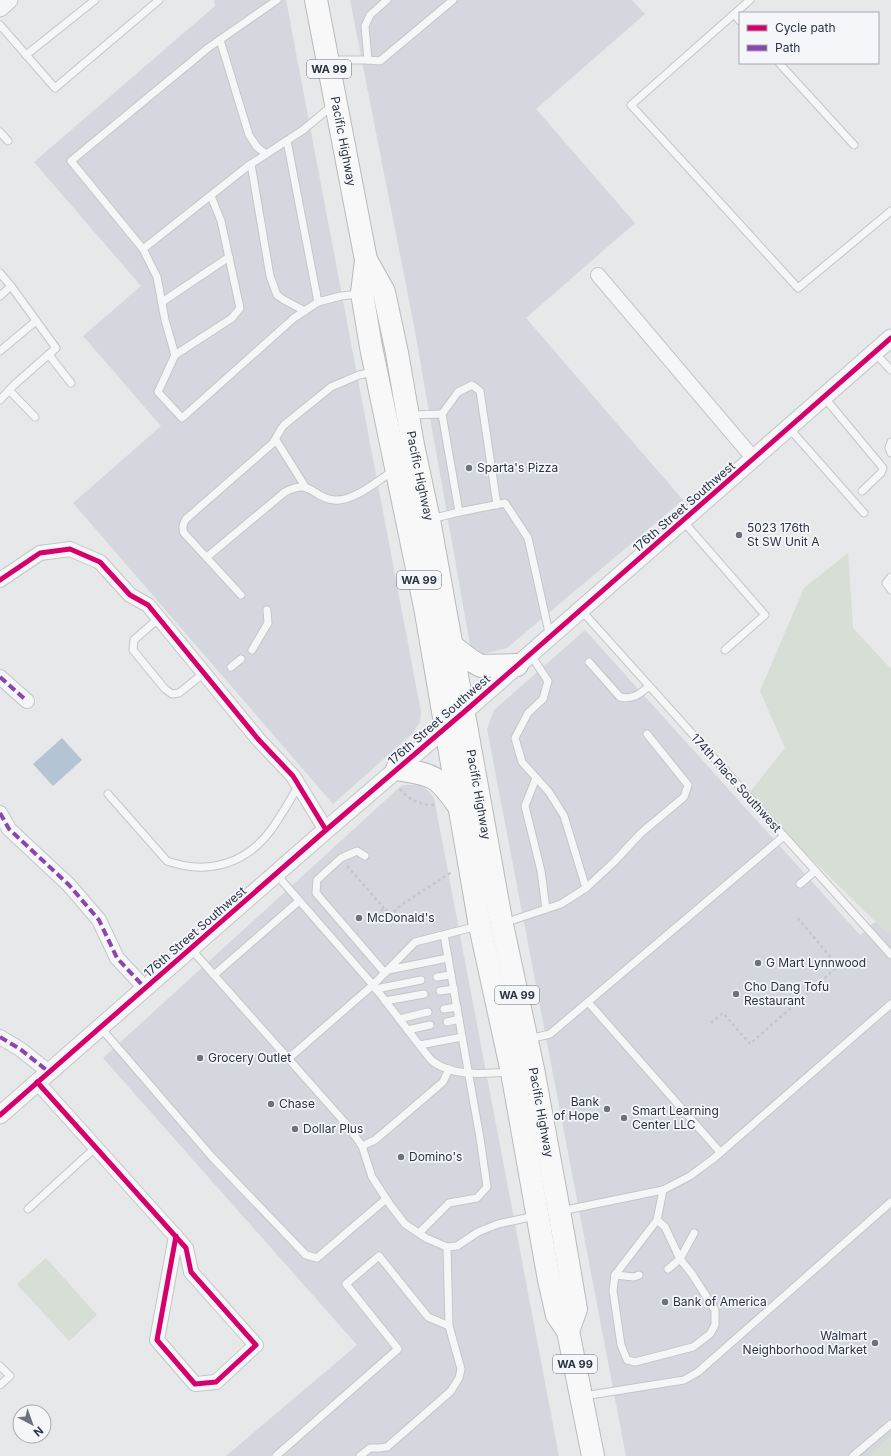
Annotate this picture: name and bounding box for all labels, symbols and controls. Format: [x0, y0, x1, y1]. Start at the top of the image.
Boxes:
legend [739, 12, 879, 64]
text: Cycle path [775, 20, 836, 35]
text: Path [775, 40, 800, 55]
road number: WA 99 [307, 60, 351, 78]
street label: Pacific Highway [328, 95, 360, 188]
street label: Pacific Highway [404, 430, 437, 522]
street label: 176th Street Southwest [630, 458, 738, 555]
place label: Sparta's Pizza [477, 460, 558, 475]
marker: Sparta's Pizza [464, 463, 474, 473]
place label: 5023 176th St SW Unit A [747, 520, 819, 549]
marker: 5023 176th St SW Unit A [734, 530, 744, 540]
road number: WA 99 [397, 571, 441, 589]
street label: 176th Street Southwest [385, 671, 493, 768]
street label: 174th Place Southwest [688, 730, 785, 835]
street label: Pacific Highway [463, 748, 494, 841]
street label: 176th Street Southwest [141, 883, 249, 980]
place label: McDonald's [367, 910, 435, 925]
marker: McDonald's [354, 913, 364, 923]
place label: G Mart Lynnwood [766, 955, 866, 970]
marker: G Mart Lynnwood [753, 958, 763, 968]
place label: Cho Dang Tofu Restaurant [744, 979, 829, 1008]
road number: WA 99 [495, 986, 539, 1004]
marker: Cho Dang Tofu Restaurant [731, 989, 741, 999]
place label: Grocery Outlet [208, 1050, 291, 1065]
marker: Grocery Outlet [195, 1053, 205, 1063]
street label: Pacific Highway [526, 1066, 557, 1159]
place label: Bank of Hope [554, 1094, 599, 1123]
place label: Chase [279, 1096, 315, 1111]
marker: Chase [266, 1099, 276, 1109]
place label: Smart Learning Center LLC [632, 1103, 719, 1132]
marker: Bank of Hope [602, 1104, 612, 1114]
marker: Smart Learning Center LLC [619, 1113, 629, 1123]
place label: Dollar Plus [303, 1121, 363, 1136]
marker: Dollar Plus [290, 1124, 300, 1134]
place label: Domino's [409, 1149, 462, 1164]
marker: Domino's [396, 1152, 406, 1162]
place label: Bank of America [673, 1294, 767, 1309]
marker: Bank of America [660, 1297, 670, 1307]
place label: Walmart Neighborhood Market [743, 1328, 867, 1357]
marker: Walmart Neighborhood Market [870, 1338, 880, 1348]
road number: WA 99 [553, 1355, 597, 1373]
north arrow [12, 1404, 52, 1444]
text: N [31, 1424, 46, 1440]

